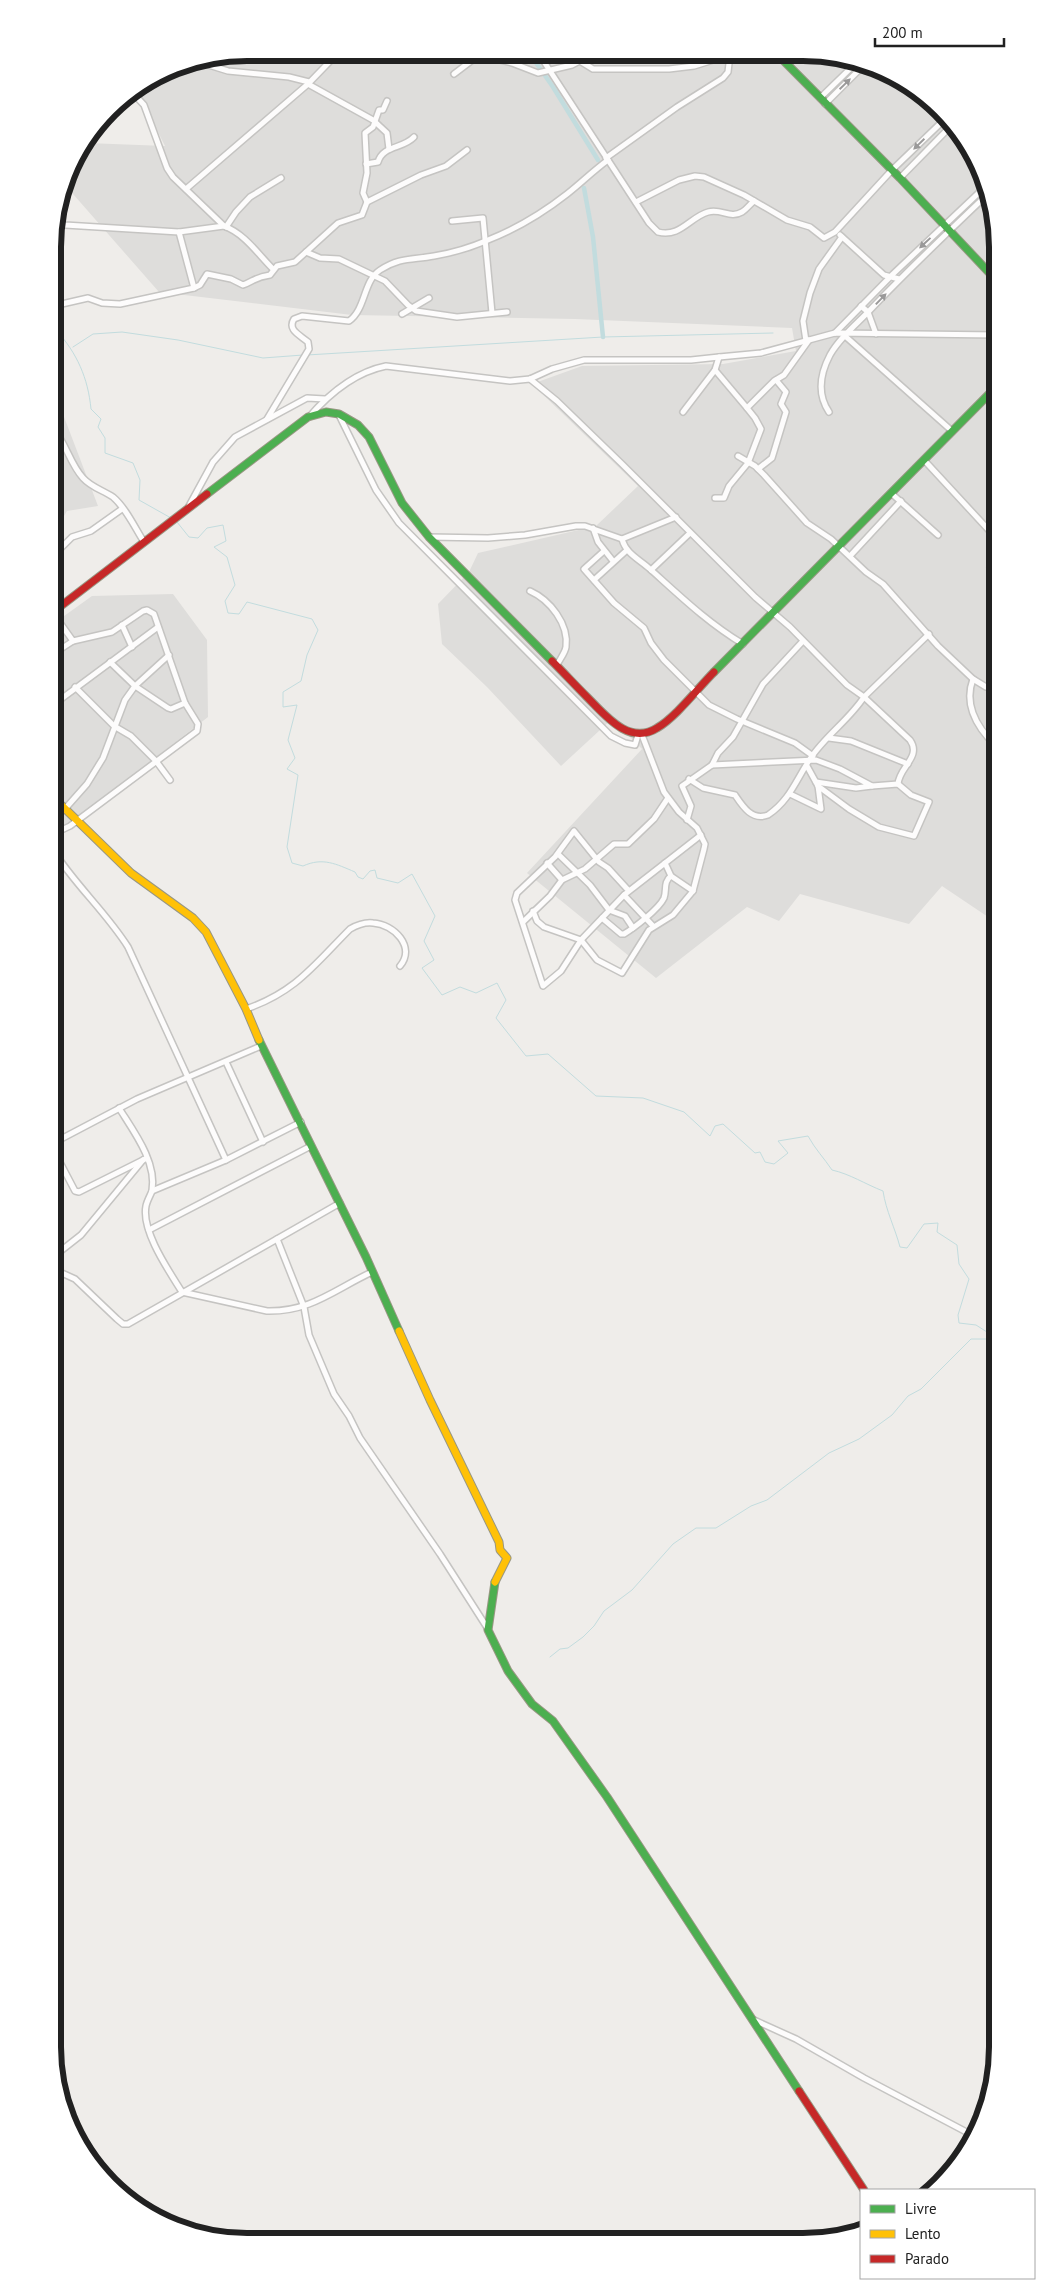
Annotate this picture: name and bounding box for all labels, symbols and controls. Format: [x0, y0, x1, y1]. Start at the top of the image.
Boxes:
scale bar [875, 15, 1004, 47]
text: 200 m [882, 23, 923, 42]
one-way arrow [839, 78, 851, 90]
one-way arrow [914, 138, 926, 150]
one-way arrow [919, 237, 931, 249]
one-way arrow [875, 293, 887, 305]
legend [860, 2189, 1035, 2279]
text: Livre [905, 2199, 937, 2218]
text: Lento [905, 2224, 941, 2243]
text: Parado [905, 2249, 949, 2268]

